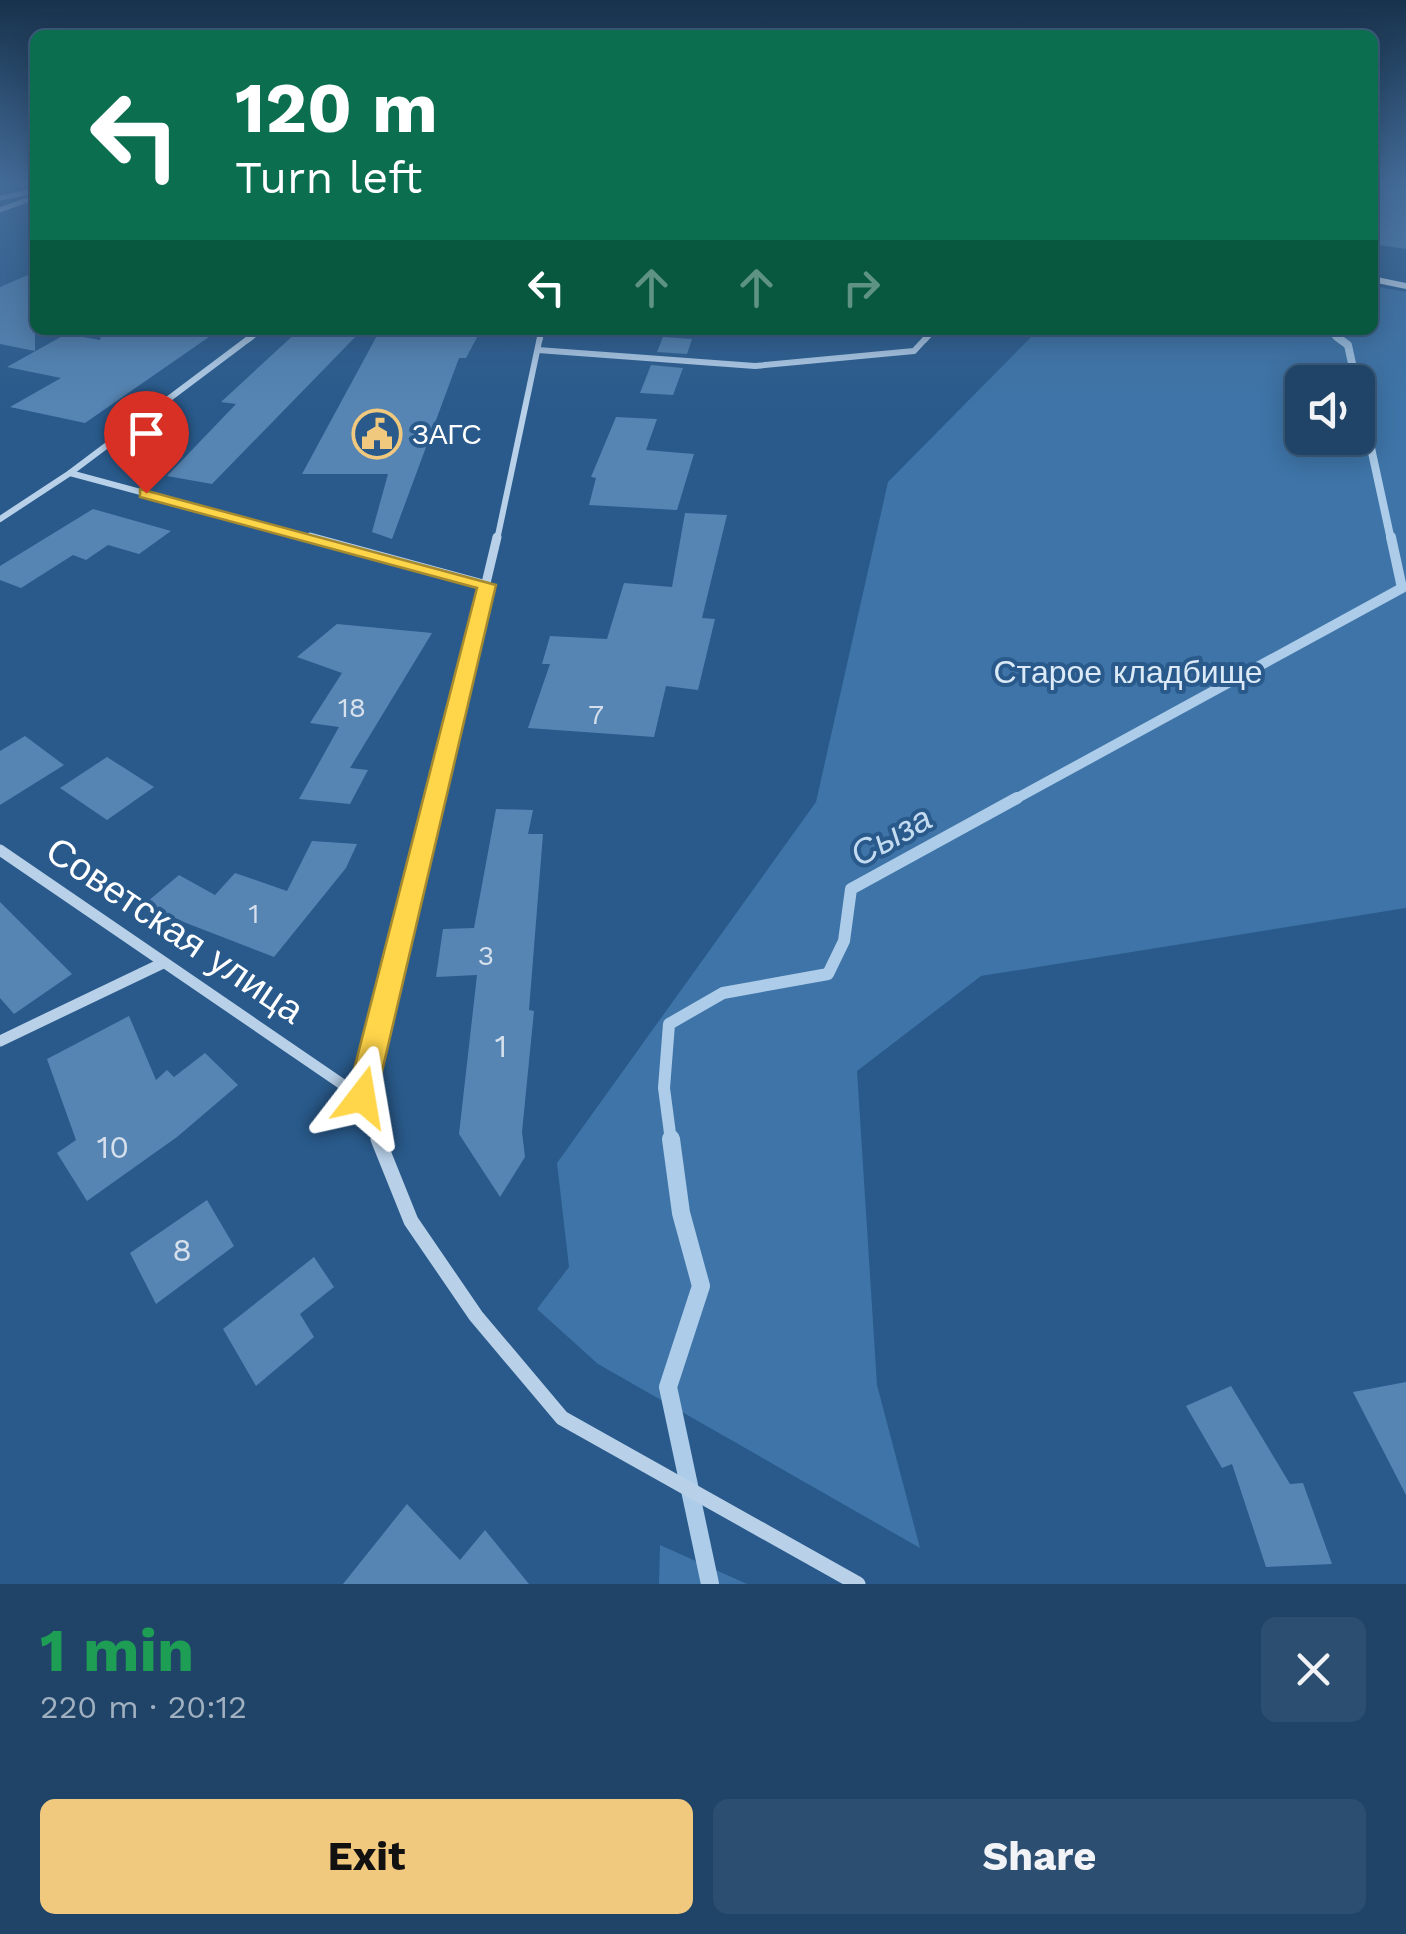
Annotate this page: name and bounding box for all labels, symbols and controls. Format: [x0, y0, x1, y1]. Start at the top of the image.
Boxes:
text: 120 m [235, 67, 438, 149]
icon: left [70, 70, 200, 200]
text: Turn left [235, 151, 422, 204]
icon: left [519, 260, 574, 315]
icon: ahead [624, 260, 679, 315]
icon: ahead [729, 260, 784, 315]
icon: right [834, 260, 889, 315]
map controls [1285, 365, 1375, 455]
button: sound [1285, 365, 1375, 455]
pin [104, 391, 189, 494]
icon: arrive [119, 406, 174, 461]
public building icon: ЗАГС [351, 408, 403, 460]
place label: ЗАГС [412, 418, 482, 451]
park label: Старое кладбище [994, 653, 1262, 691]
house number: 18 [338, 691, 366, 724]
house number: 7 [588, 698, 604, 731]
water label: Сыза [843, 797, 939, 875]
street label: Советская улица [38, 828, 313, 1033]
house number: 1 [249, 897, 259, 930]
house number: 3 [478, 939, 494, 972]
house number: 1 [495, 1027, 507, 1065]
position arrow [310, 1045, 414, 1149]
house number: 10 [97, 1128, 129, 1166]
house number: 8 [172, 1231, 192, 1269]
text: 1 min [40, 1615, 194, 1686]
button: close [1261, 1617, 1366, 1722]
text: 220 m · 20:12 [40, 1688, 247, 1726]
button: Exit [40, 1799, 693, 1914]
button: Share [713, 1799, 1366, 1914]

